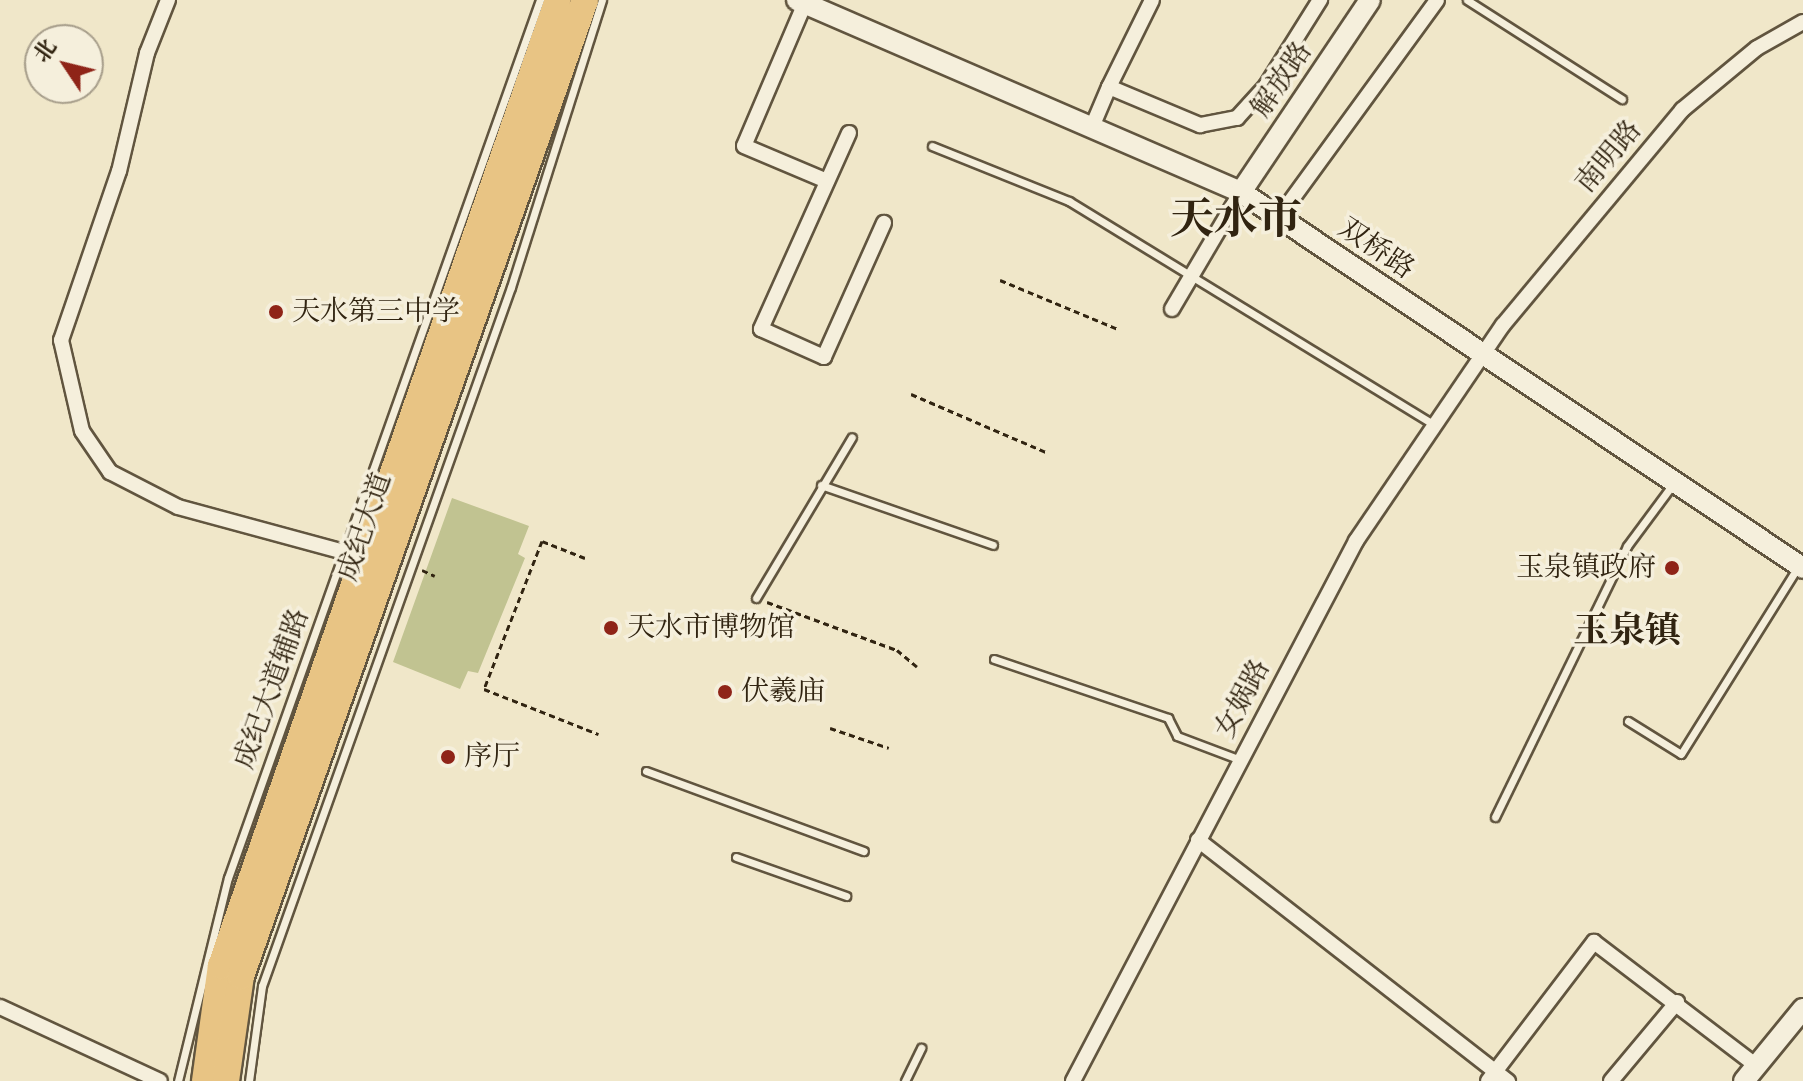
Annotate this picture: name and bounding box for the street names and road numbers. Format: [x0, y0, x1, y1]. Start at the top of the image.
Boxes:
street label: 解放路 [1245, 36, 1319, 124]
street label: 南明路 [1569, 114, 1649, 200]
street label: 双桥路 [1332, 212, 1420, 286]
street label: 成纪大道 [331, 469, 399, 585]
street label: 成纪大道辅路 [227, 604, 317, 774]
street label: 女娲路 [1208, 654, 1278, 744]

